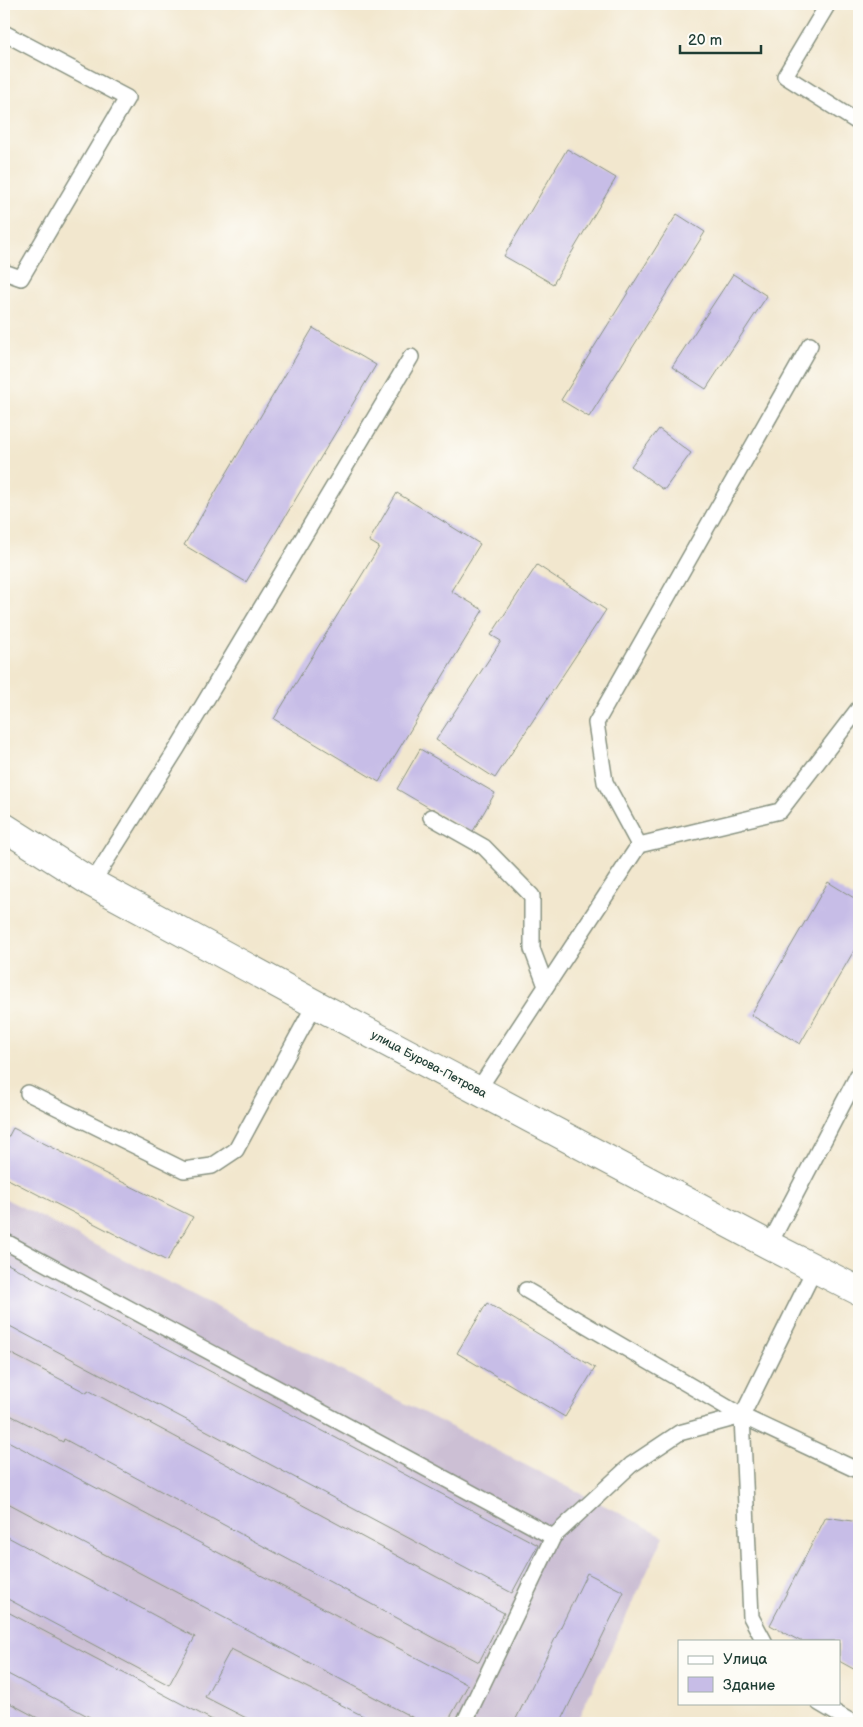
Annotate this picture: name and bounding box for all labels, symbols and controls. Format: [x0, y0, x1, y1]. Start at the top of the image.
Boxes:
scale bar [680, 22, 762, 54]
text: 20 m [688, 31, 722, 50]
street label: улица Бурова-Петрова [368, 1028, 489, 1101]
legend [678, 1640, 840, 1704]
text: Улица [723, 1650, 768, 1669]
text: Здание [723, 1676, 775, 1695]

